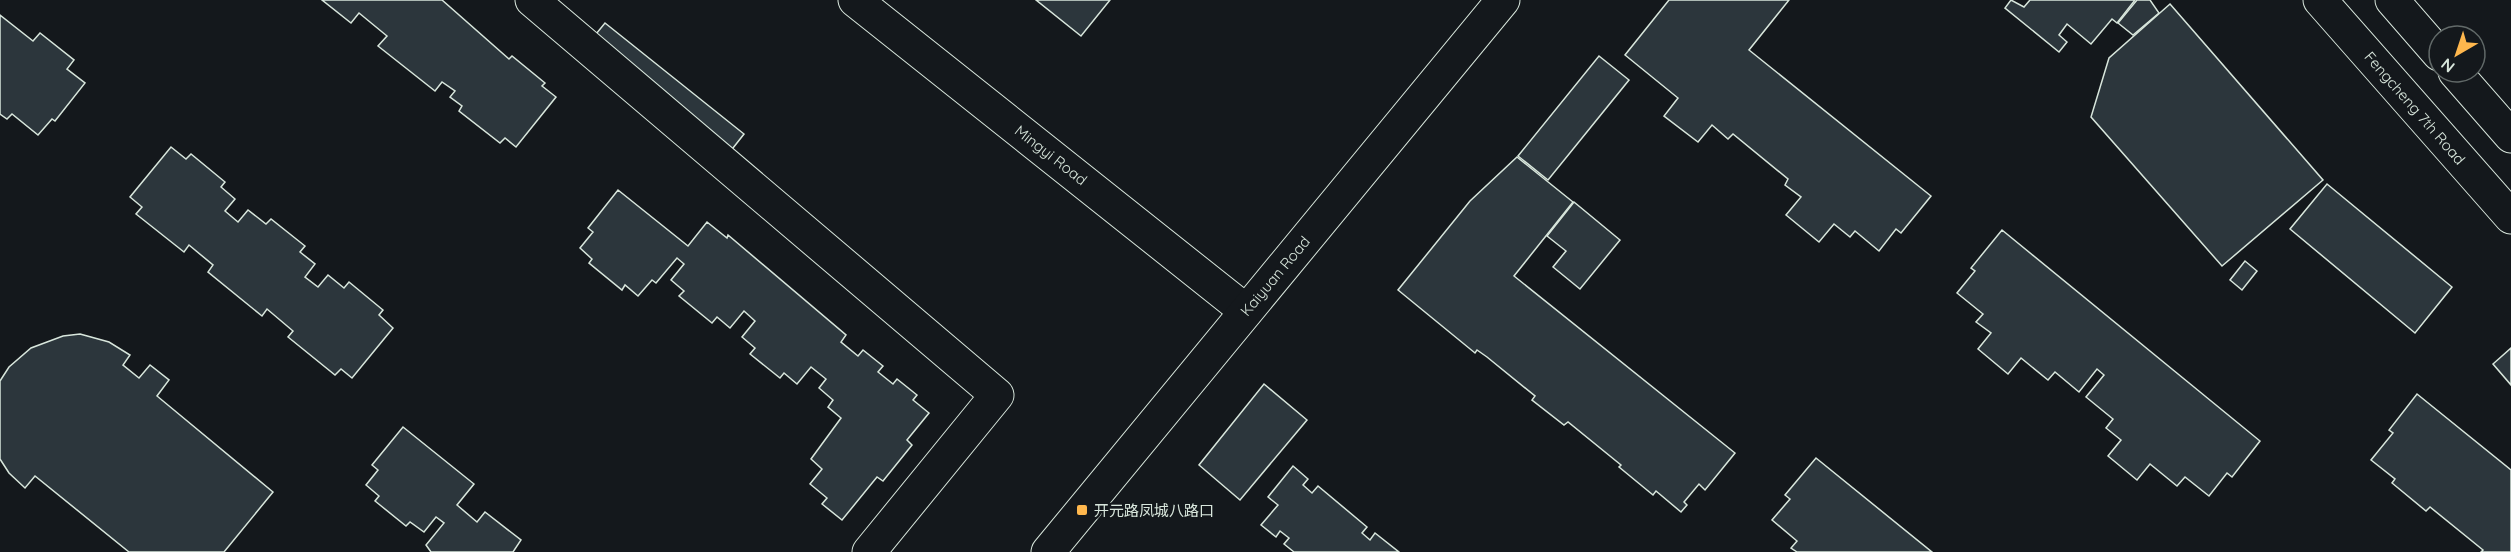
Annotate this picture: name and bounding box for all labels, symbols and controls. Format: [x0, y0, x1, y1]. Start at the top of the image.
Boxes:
north arrow [2427, 24, 2487, 84]
street label: Fengcheng 7th Road [2361, 47, 2469, 169]
text: N [2437, 54, 2458, 77]
street label: Mingyi Road [1011, 121, 1091, 189]
street label: Kaiyuan Road [1236, 232, 1314, 320]
place label: 开元路凤城八路口 [1094, 501, 1214, 520]
marker: 开元路凤城八路口 [1075, 503, 1089, 517]

